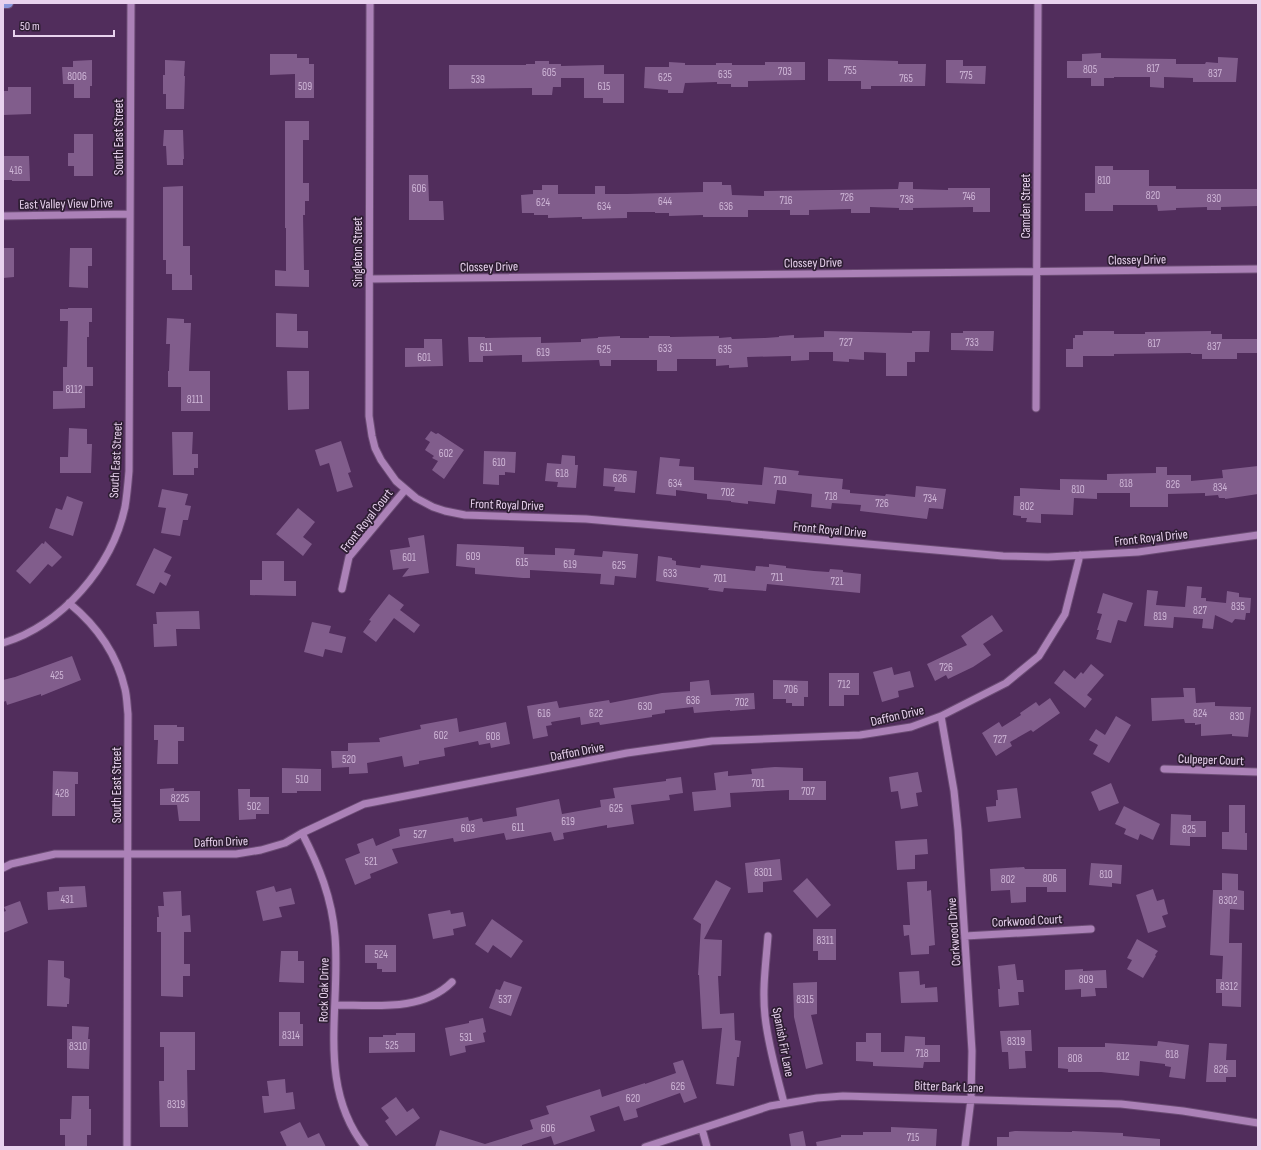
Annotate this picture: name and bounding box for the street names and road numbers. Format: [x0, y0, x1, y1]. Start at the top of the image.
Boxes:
street label: South East Street [111, 99, 127, 175]
street label: Camden Street [1018, 173, 1034, 239]
street label: East Valley View Drive [19, 195, 113, 213]
street label: Singleton Street [350, 217, 366, 287]
street label: Clossey Drive [1108, 251, 1166, 269]
street label: Clossey Drive [784, 254, 842, 272]
street label: Clossey Drive [460, 258, 518, 276]
street label: South East Street [106, 422, 126, 499]
street label: Front Royal Court [337, 486, 396, 555]
street label: Front Royal Drive [470, 496, 544, 514]
street label: Front Royal Drive [793, 519, 867, 541]
street label: Front Royal Drive [1114, 526, 1189, 550]
street label: Daffon Drive [869, 702, 925, 730]
street label: Daffon Drive [549, 739, 605, 765]
street label: South East Street [109, 747, 125, 823]
street label: Culpeper Court [1178, 751, 1244, 769]
street label: Daffon Drive [194, 833, 248, 851]
street label: Corkwood Drive [944, 897, 964, 967]
street label: Corkwood Court [991, 911, 1063, 931]
street label: Rock Oak Drive [315, 958, 333, 1022]
street label: Spanish Fir Lane [768, 1006, 798, 1078]
street label: Bitter Bark Lane [914, 1078, 984, 1096]

